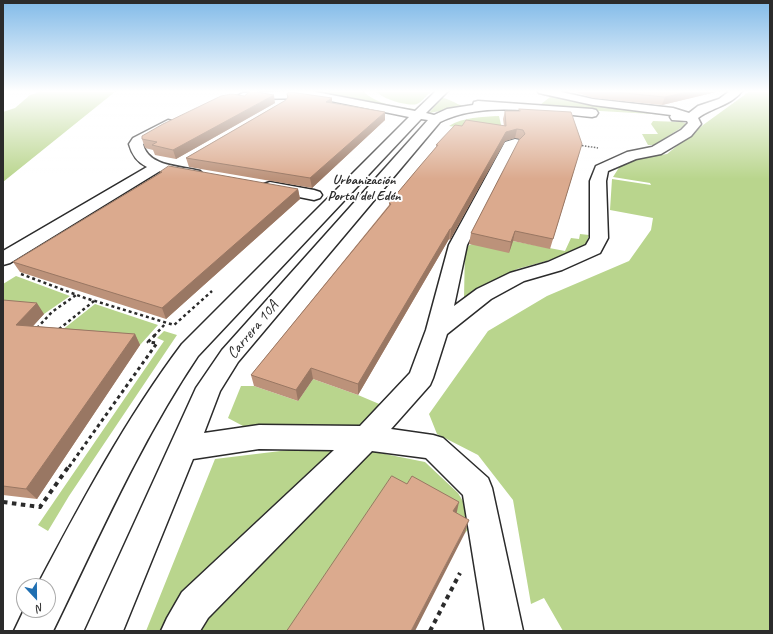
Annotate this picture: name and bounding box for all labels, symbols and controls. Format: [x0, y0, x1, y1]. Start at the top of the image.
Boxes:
district label: Urbanización Portal del Edén [328, 172, 400, 204]
street label: Carrera 10A [223, 297, 283, 363]
north arrow [16, 578, 56, 618]
text: N [34, 600, 46, 616]

